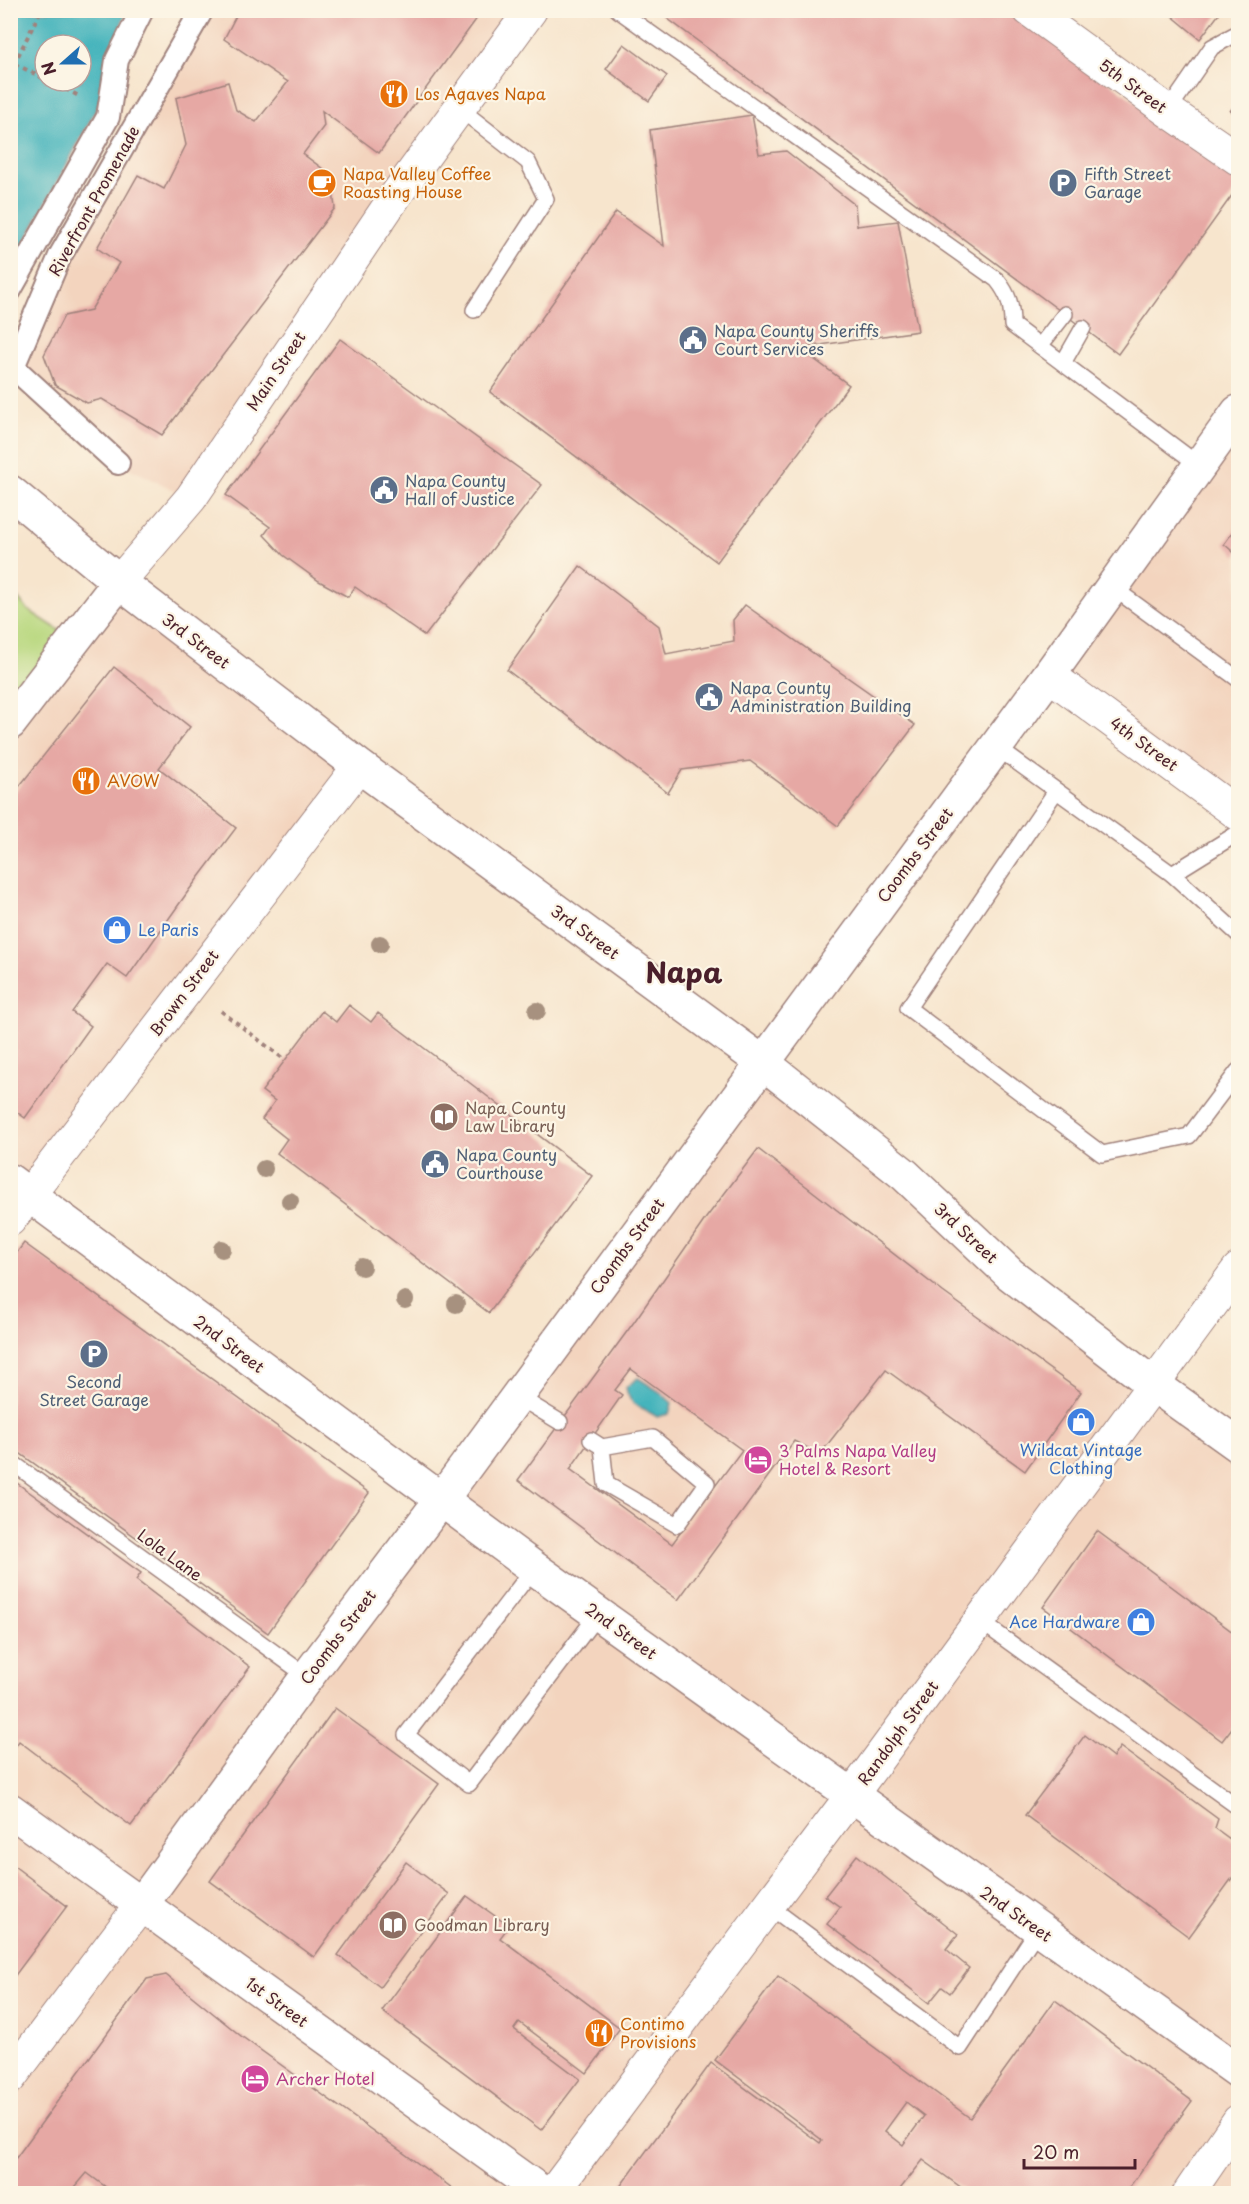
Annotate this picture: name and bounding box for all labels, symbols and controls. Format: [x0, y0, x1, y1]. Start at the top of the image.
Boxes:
north arrow [33, 33, 93, 93]
street label: 5th Street [1095, 52, 1173, 118]
text: N [35, 59, 62, 79]
restaurant icon: Los Agaves Napa [378, 78, 410, 110]
place label: Los Agaves Napa [415, 81, 546, 105]
street label: Riverfront Promenade [42, 121, 145, 280]
place label: Napa Valley Coffee Roasting House [343, 161, 492, 203]
place label: Fifth Street Garage [1084, 161, 1171, 203]
cafe icon: Napa Valley Coffee Roasting House [306, 167, 338, 199]
parking icon: Fifth Street Garage [1047, 167, 1079, 199]
place label: Napa County Sheriffs Court Services [714, 318, 879, 360]
public building icon: Napa County Sheriffs Court Services [677, 324, 709, 356]
street label: Main Street [240, 326, 311, 415]
place label: Napa County Hall of Justice [405, 468, 515, 510]
public building icon: Napa County Hall of Justice [368, 474, 400, 506]
street label: 3rd Street [158, 607, 236, 674]
place label: Napa County Administration Building [730, 675, 911, 717]
public building icon: Napa County Administration Building [693, 681, 725, 713]
street label: 4th Street [1105, 710, 1184, 776]
restaurant icon: AVOW [70, 765, 102, 797]
place label: AVOW [107, 768, 160, 792]
street label: Coombs Street [870, 801, 958, 907]
street label: 3rd Street [546, 898, 625, 965]
shop icon: Le Paris [101, 914, 133, 946]
place label: Le Paris [138, 917, 199, 941]
street label: Brown Street [143, 944, 224, 1041]
district label: Napa [646, 950, 723, 993]
place label: Napa County Law Library [465, 1095, 566, 1137]
library icon: Napa County Law Library [428, 1101, 460, 1133]
place label: Napa County Courthouse [456, 1142, 557, 1184]
public building icon: Napa County Courthouse [419, 1148, 451, 1180]
street label: Coombs Street [583, 1192, 670, 1298]
street label: 3rd Street [929, 1196, 1004, 1269]
street label: 2nd Street [189, 1309, 270, 1378]
parking icon: Second Street Garage [78, 1338, 110, 1370]
place label: Second Street Garage [39, 1369, 149, 1411]
shop icon: Wildcat Vintage Clothing [1065, 1406, 1097, 1438]
place label: Wildcat Vintage Clothing [1020, 1437, 1142, 1479]
place label: 3 Palms Napa Valley Hotel & Resort [779, 1438, 937, 1480]
hotel icon: 3 Palms Napa Valley Hotel & Resort [742, 1444, 774, 1476]
street label: Lola Lane [133, 1522, 208, 1586]
street label: Coombs Street [293, 1583, 381, 1689]
street label: 2nd Street [581, 1596, 663, 1665]
shop icon: Ace Hardware [1125, 1606, 1157, 1638]
place label: Ace Hardware [1009, 1609, 1120, 1633]
street label: Randolph Street [851, 1675, 944, 1790]
street label: 2nd Street [976, 1879, 1058, 1947]
library icon: Goodman Library [377, 1909, 409, 1941]
place label: Goodman Library [414, 1912, 550, 1936]
street label: 1st Street [241, 1970, 314, 2032]
place label: Contimo Provisions [620, 2011, 696, 2053]
restaurant icon: Contimo Provisions [583, 2017, 615, 2049]
hotel icon: Archer Hotel [239, 2063, 271, 2095]
place label: Archer Hotel [276, 2066, 375, 2090]
scale bar [1024, 2132, 1135, 2170]
text: 20 m [1033, 2138, 1079, 2165]

